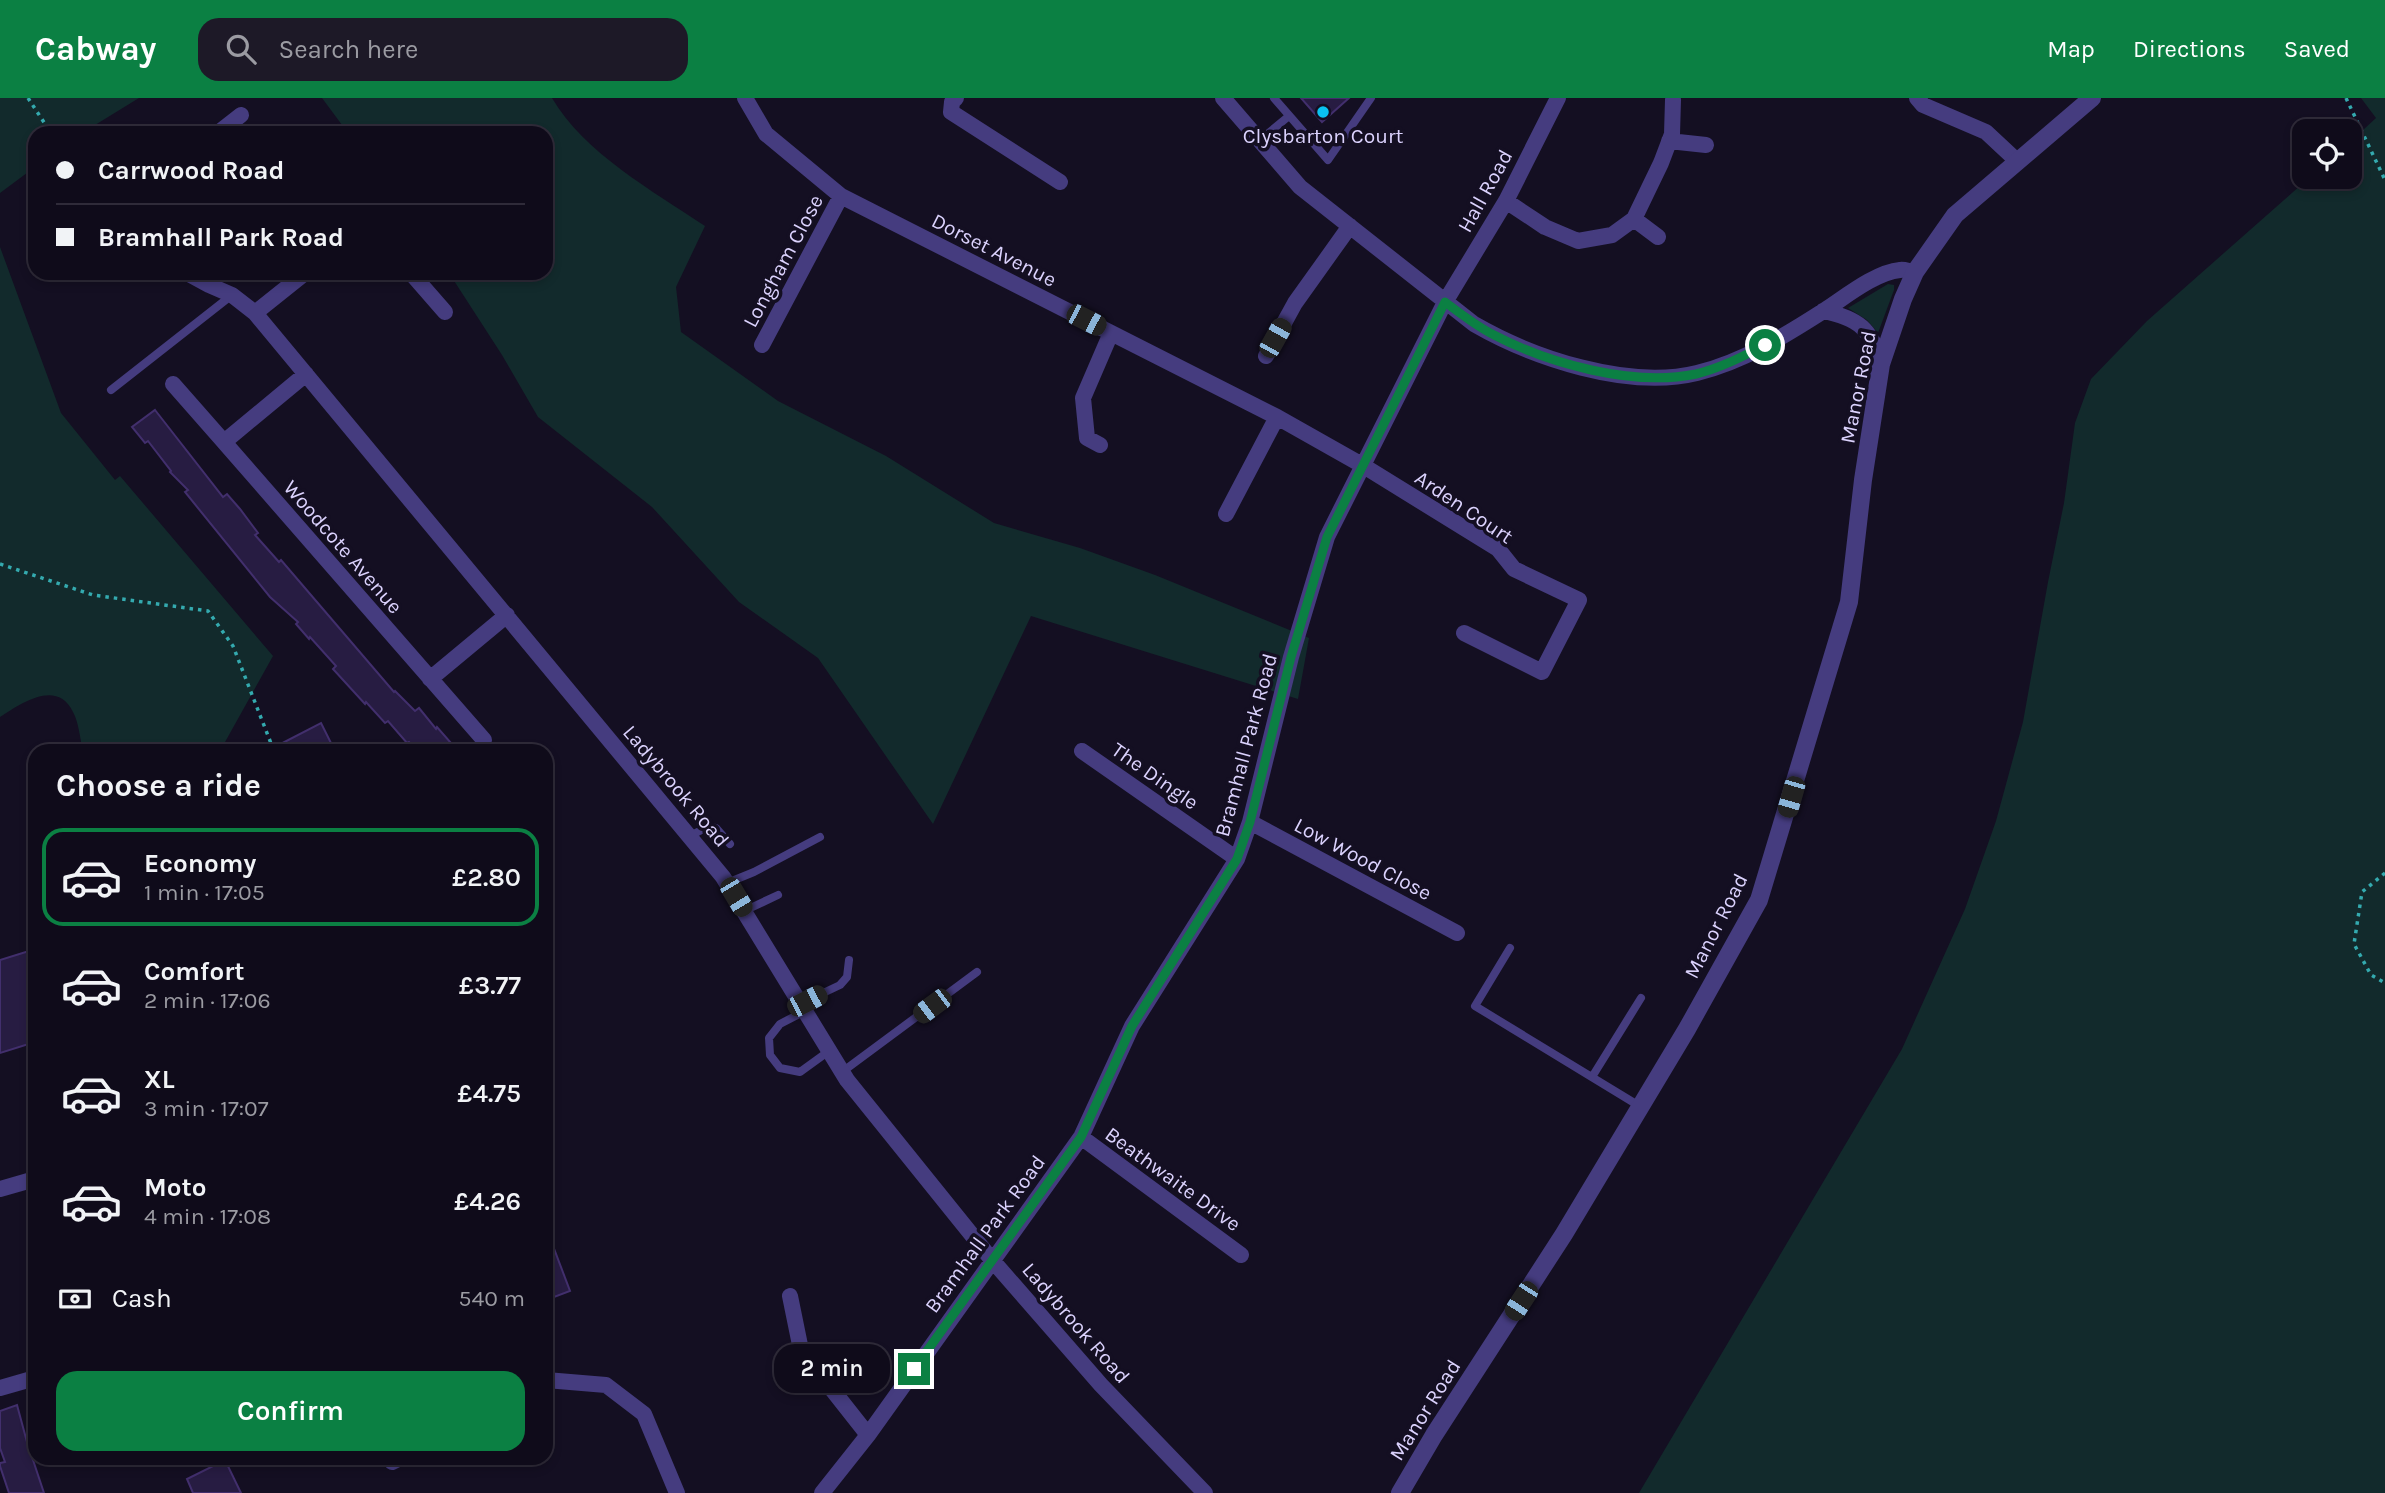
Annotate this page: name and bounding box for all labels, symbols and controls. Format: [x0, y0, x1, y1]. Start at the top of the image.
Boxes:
search box [198, 18, 688, 81]
text: Cabway [35, 30, 156, 68]
icon: search [222, 30, 260, 68]
text: Search here [278, 34, 418, 65]
text: Map [2047, 35, 2095, 63]
text: Directions [2133, 35, 2246, 63]
text: Saved [2284, 35, 2350, 63]
marker: Clysbarton Court [1315, 104, 1331, 120]
map controls [2292, 119, 2362, 189]
button: locate [2292, 119, 2362, 189]
place label: Clysbarton Court [1243, 124, 1403, 148]
street label: Hall Road [1453, 146, 1517, 236]
text: Carrwood Road [98, 155, 284, 186]
street label: Longham Close [738, 191, 828, 331]
street label: Dorset Avenue [928, 208, 1060, 292]
text: Bramhall Park Road [98, 222, 344, 253]
car [1063, 301, 1110, 339]
car [1256, 315, 1295, 361]
route start [1749, 329, 1781, 361]
street label: Manor Road [1835, 329, 1881, 445]
street label: Arden Court [1410, 465, 1518, 549]
street label: Woodcote Avenue [279, 476, 407, 618]
street label: Bramhall Park Road [1210, 651, 1282, 839]
street label: Ladybrook Road [618, 720, 734, 852]
street label: The Dingle [1107, 737, 1203, 815]
text: Choose a ride [56, 767, 261, 804]
car [1776, 774, 1807, 820]
street label: Low Wood Close [1290, 813, 1436, 905]
icon: car [60, 846, 123, 909]
text: Economy [144, 848, 256, 879]
text: £2.80 [452, 862, 521, 893]
street label: Manor Road [1679, 870, 1753, 982]
car [717, 874, 756, 920]
text: 1 min · 17:05 [144, 879, 265, 906]
icon: car [60, 954, 123, 1017]
text: Comfort [144, 956, 245, 987]
text: £3.77 [459, 970, 521, 1001]
car [784, 982, 831, 1020]
car [909, 985, 956, 1027]
text: 2 min · 17:06 [144, 987, 271, 1014]
icon: car [60, 1062, 123, 1125]
text: XL [144, 1064, 175, 1095]
text: £4.75 [457, 1078, 521, 1109]
text: 3 min · 17:07 [144, 1095, 268, 1122]
street label: Beathwaite Drive [1101, 1122, 1245, 1236]
street label: Bramhall Park Road [920, 1151, 1050, 1317]
icon: car [60, 1170, 123, 1233]
text: Moto [144, 1172, 206, 1203]
text: £4.26 [454, 1186, 521, 1217]
text: 4 min · 17:08 [144, 1203, 271, 1230]
street label: Ladybrook Road [1017, 1258, 1135, 1388]
car [1501, 1278, 1542, 1324]
icon: cash [56, 1280, 94, 1318]
text: Cash [112, 1283, 172, 1314]
text: 540 m [459, 1285, 525, 1312]
callout: 2 min [774, 1344, 890, 1394]
route end [898, 1353, 930, 1385]
text: 2 min [801, 1355, 863, 1382]
street label: Manor Road [1385, 1355, 1465, 1465]
button: Confirm [56, 1371, 525, 1451]

